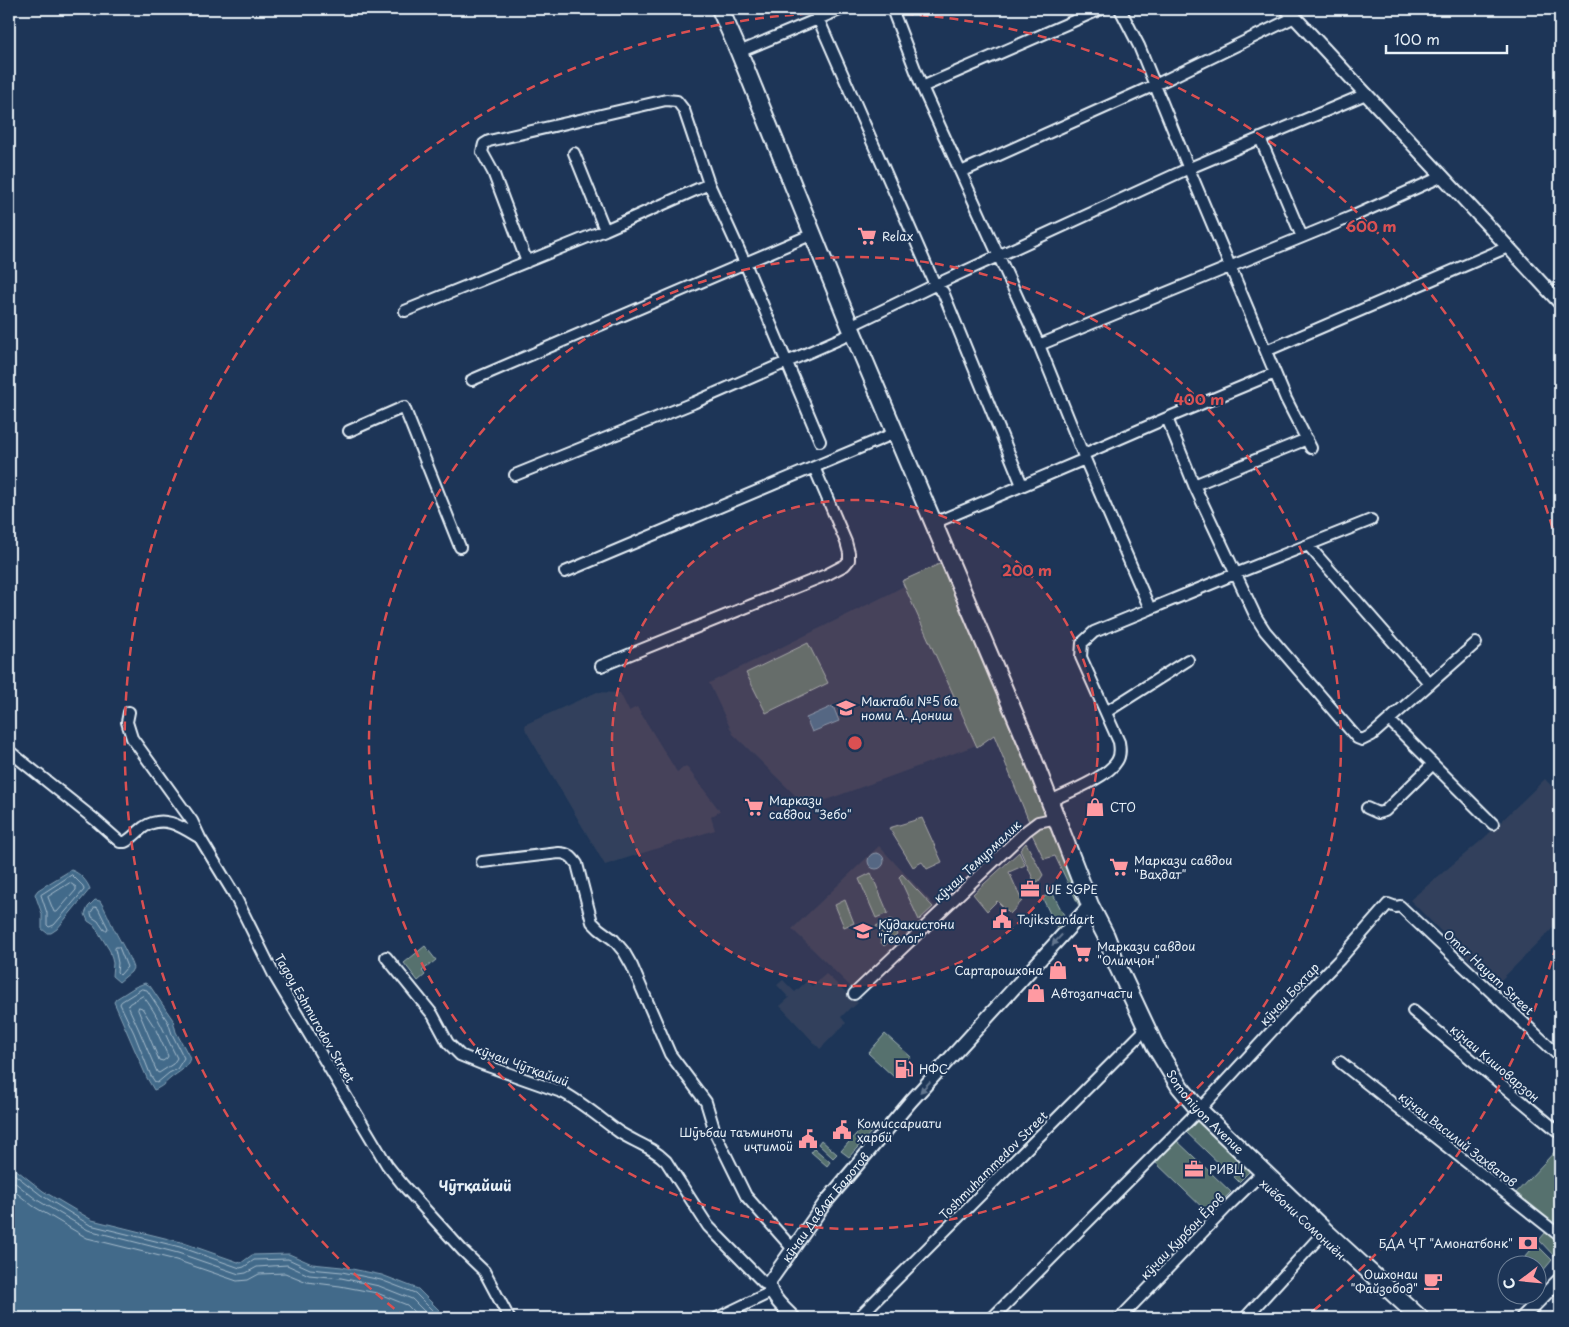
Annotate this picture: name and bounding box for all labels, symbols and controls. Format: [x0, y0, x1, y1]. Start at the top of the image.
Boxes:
scale bar [1386, 22, 1508, 54]
text: 100 m [1394, 27, 1440, 50]
text: 600 m [1345, 214, 1397, 237]
supermarket icon: Relax [856, 225, 878, 247]
place label: Relax [882, 227, 913, 245]
text: 400 m [1174, 387, 1224, 410]
text: 200 m [1002, 558, 1052, 581]
place label: Мактаби №5 ба номи А. Дониш [861, 692, 958, 724]
school or university icon: Мактаби №5 ба номи А. Дониш [835, 697, 857, 719]
centre of rings [846, 734, 864, 752]
place label: Маркази савдои "Зебо" [769, 791, 852, 823]
supermarket icon: Маркази савдои "Зебо" [743, 796, 765, 818]
shop icon: СТО [1084, 796, 1106, 818]
place label: СТО [1110, 798, 1136, 816]
street label: кӯчаи Темурмалик [929, 815, 1025, 906]
place label: Маркази савдои "Ваҳдат" [1134, 851, 1232, 883]
supermarket icon: Маркази савдои "Ваҳдат" [1108, 856, 1130, 878]
office icon: UE SGPE [1019, 878, 1041, 900]
place label: UE SGPE [1045, 880, 1098, 898]
public building icon: Tojikstandart [991, 908, 1013, 930]
place label: Tojikstandart [1017, 910, 1094, 928]
place label: Кӯдакистони "Геолог" [878, 915, 955, 947]
school or university icon: Кӯдакистони "Геолог" [852, 920, 874, 942]
street label: Omar Hayam Street [1440, 925, 1538, 1019]
one-way arrow [1051, 934, 1063, 946]
place label: Маркази савдои "Олимҷон" [1097, 937, 1195, 969]
supermarket icon: Маркази савдои "Олимҷон" [1071, 942, 1093, 964]
street label: Tagoy Eshmurodov Street [271, 950, 360, 1086]
street label: кӯчаи Бохтар [1255, 958, 1323, 1030]
shop icon: Сартарошхона [1047, 959, 1069, 981]
place label: Сартарошхона [955, 961, 1044, 979]
shop icon: Автозапчасти [1025, 982, 1047, 1004]
place label: Автозапчасти [1051, 984, 1133, 1002]
street label: кӯчаи Кишоварзон [1446, 1020, 1544, 1106]
street label: кӯчаи Чӯтқайшӣ [473, 1040, 571, 1090]
fuel station icon: НФС [893, 1058, 915, 1080]
place label: НФС [919, 1060, 948, 1078]
street label: Somoniyon Avenue [1162, 1066, 1249, 1158]
one-way arrow [919, 1080, 931, 1092]
street label: кӯчаи Василий Захватов [1395, 1087, 1521, 1191]
street label: Toshmuhammedov Street [935, 1107, 1051, 1223]
place label: Комиссариати ҳарбӣ [857, 1114, 942, 1146]
public building icon: Комиссариати ҳарбӣ [831, 1119, 853, 1141]
place label: Шӯъбаи таъминоти иҷтимоӣ [679, 1123, 793, 1155]
public building icon: Шӯъбаи таъминоти иҷтимоӣ [797, 1128, 819, 1150]
street label: кӯчаи Давлат Баротов [777, 1148, 873, 1266]
office icon: РИВЦ [1183, 1158, 1205, 1180]
place label: РИВЦ [1209, 1160, 1244, 1178]
district label: Чӯтқайшӣ [438, 1175, 512, 1196]
street label: хиёбони Сомониён [1256, 1175, 1350, 1263]
street label: кӯчаи Қурбон Ёров [1136, 1189, 1228, 1283]
bank icon: БДА ҶТ "Амонатбонк" [1517, 1232, 1539, 1254]
place label: БДА ҶТ "Амонатбонк" [1379, 1234, 1513, 1252]
north arrow [1496, 1254, 1546, 1304]
place label: Ошхонаи "Файзобод" [1350, 1265, 1418, 1297]
cafe icon: Ошхонаи "Файзобод" [1422, 1270, 1444, 1292]
text: С [1497, 1276, 1521, 1292]

